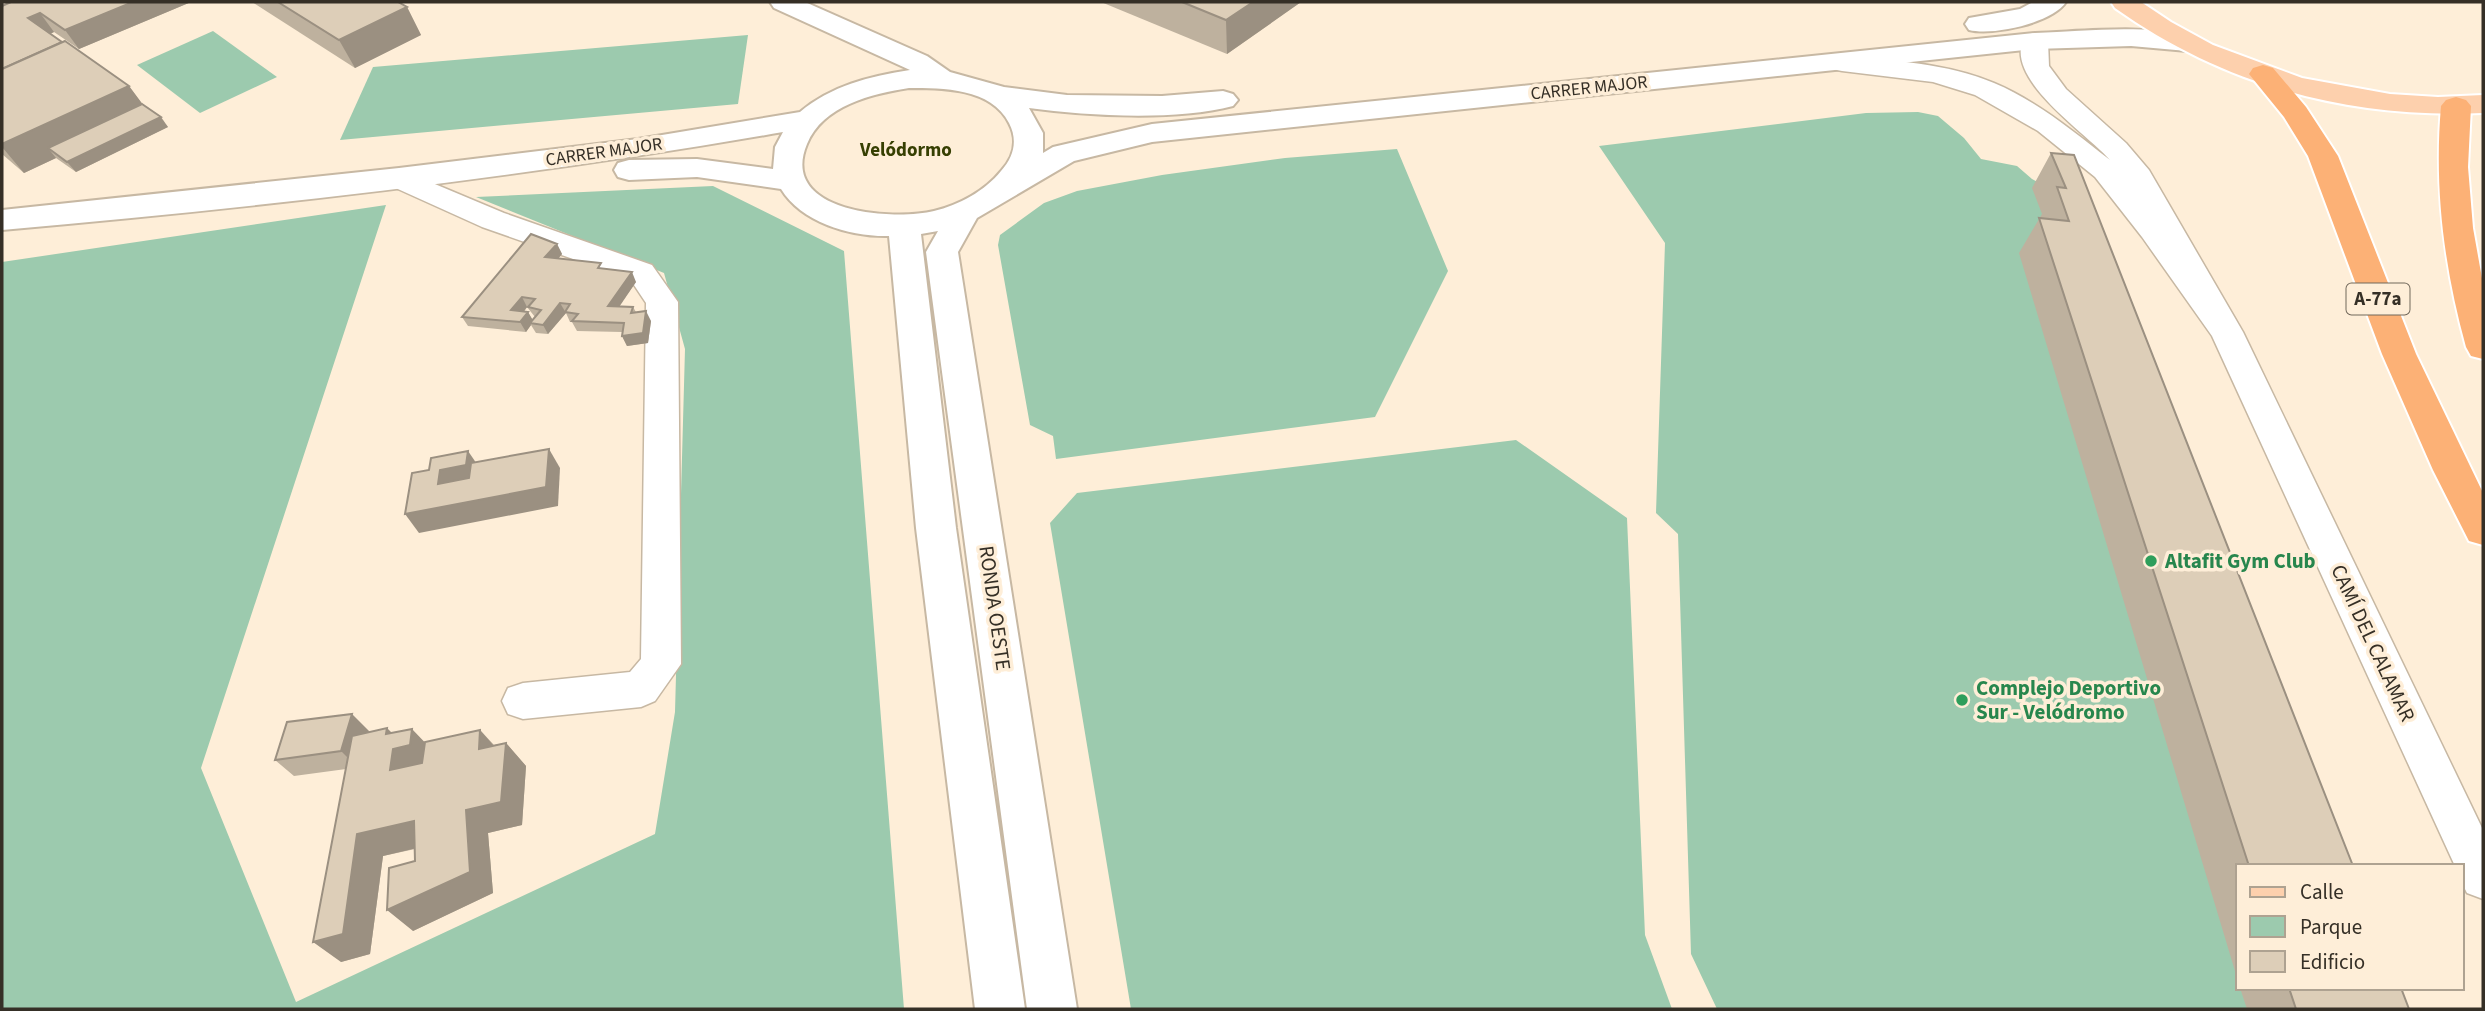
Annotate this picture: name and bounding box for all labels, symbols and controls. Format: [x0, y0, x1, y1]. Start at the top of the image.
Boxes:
street label: CARRER MAJOR [1529, 69, 1649, 107]
street label: CARRER MAJOR [544, 131, 664, 173]
district label: Velódormo [859, 137, 952, 164]
road number: A-77a [2346, 284, 2410, 314]
street label: RONDA OESTE [971, 544, 1019, 672]
place label: Altafit Gym Club [2164, 546, 2316, 576]
marker: Altafit Gym Club [2143, 553, 2159, 569]
street label: CAMÍ DEL CALAMAR [2323, 559, 2423, 727]
place label: Complejo Deportivo Sur - Velódromo [1976, 673, 2161, 727]
marker: Complejo Deportivo Sur - Velódromo [1954, 692, 1970, 708]
legend [2236, 864, 2464, 990]
text: Calle [2300, 877, 2344, 907]
text: Parque [2300, 912, 2362, 942]
text: Edificio [2300, 947, 2365, 977]

